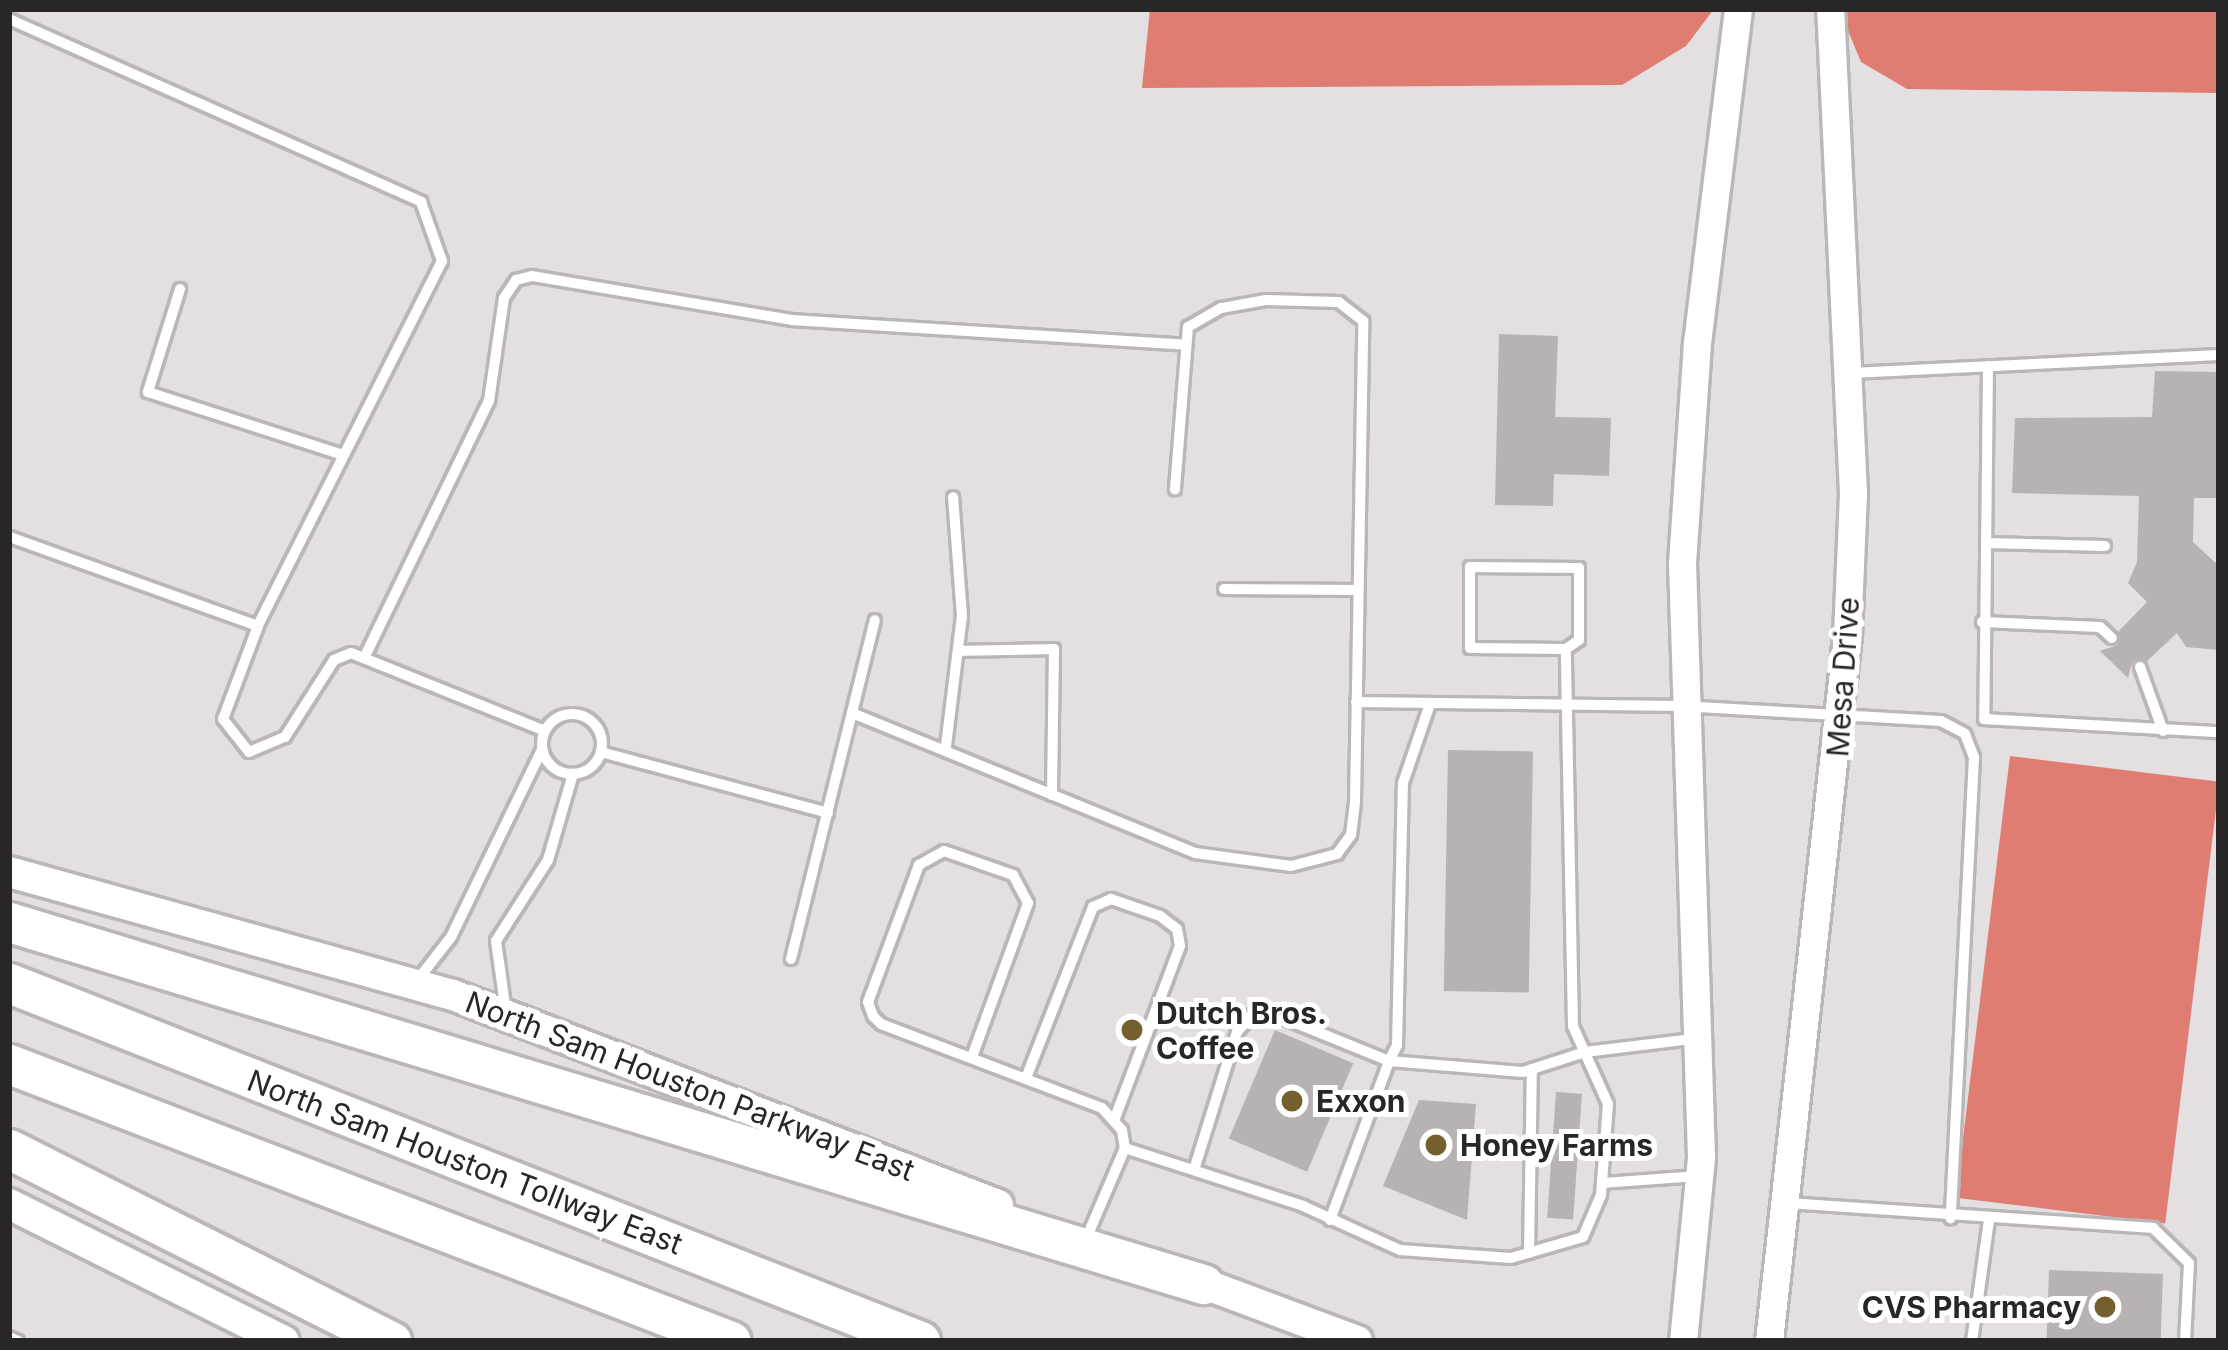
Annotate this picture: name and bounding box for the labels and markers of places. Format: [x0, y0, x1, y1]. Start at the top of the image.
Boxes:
place label: Dutch Bros. Coffee [1156, 995, 1327, 1066]
marker: Dutch Bros. Coffee [1119, 1017, 1145, 1043]
place label: Exxon [1316, 1083, 1406, 1119]
marker: Exxon [1279, 1088, 1305, 1114]
place label: Honey Farms [1460, 1127, 1653, 1163]
marker: Honey Farms [1423, 1132, 1449, 1158]
place label: CVS Pharmacy [1862, 1289, 2081, 1325]
marker: CVS Pharmacy [2092, 1294, 2118, 1320]

